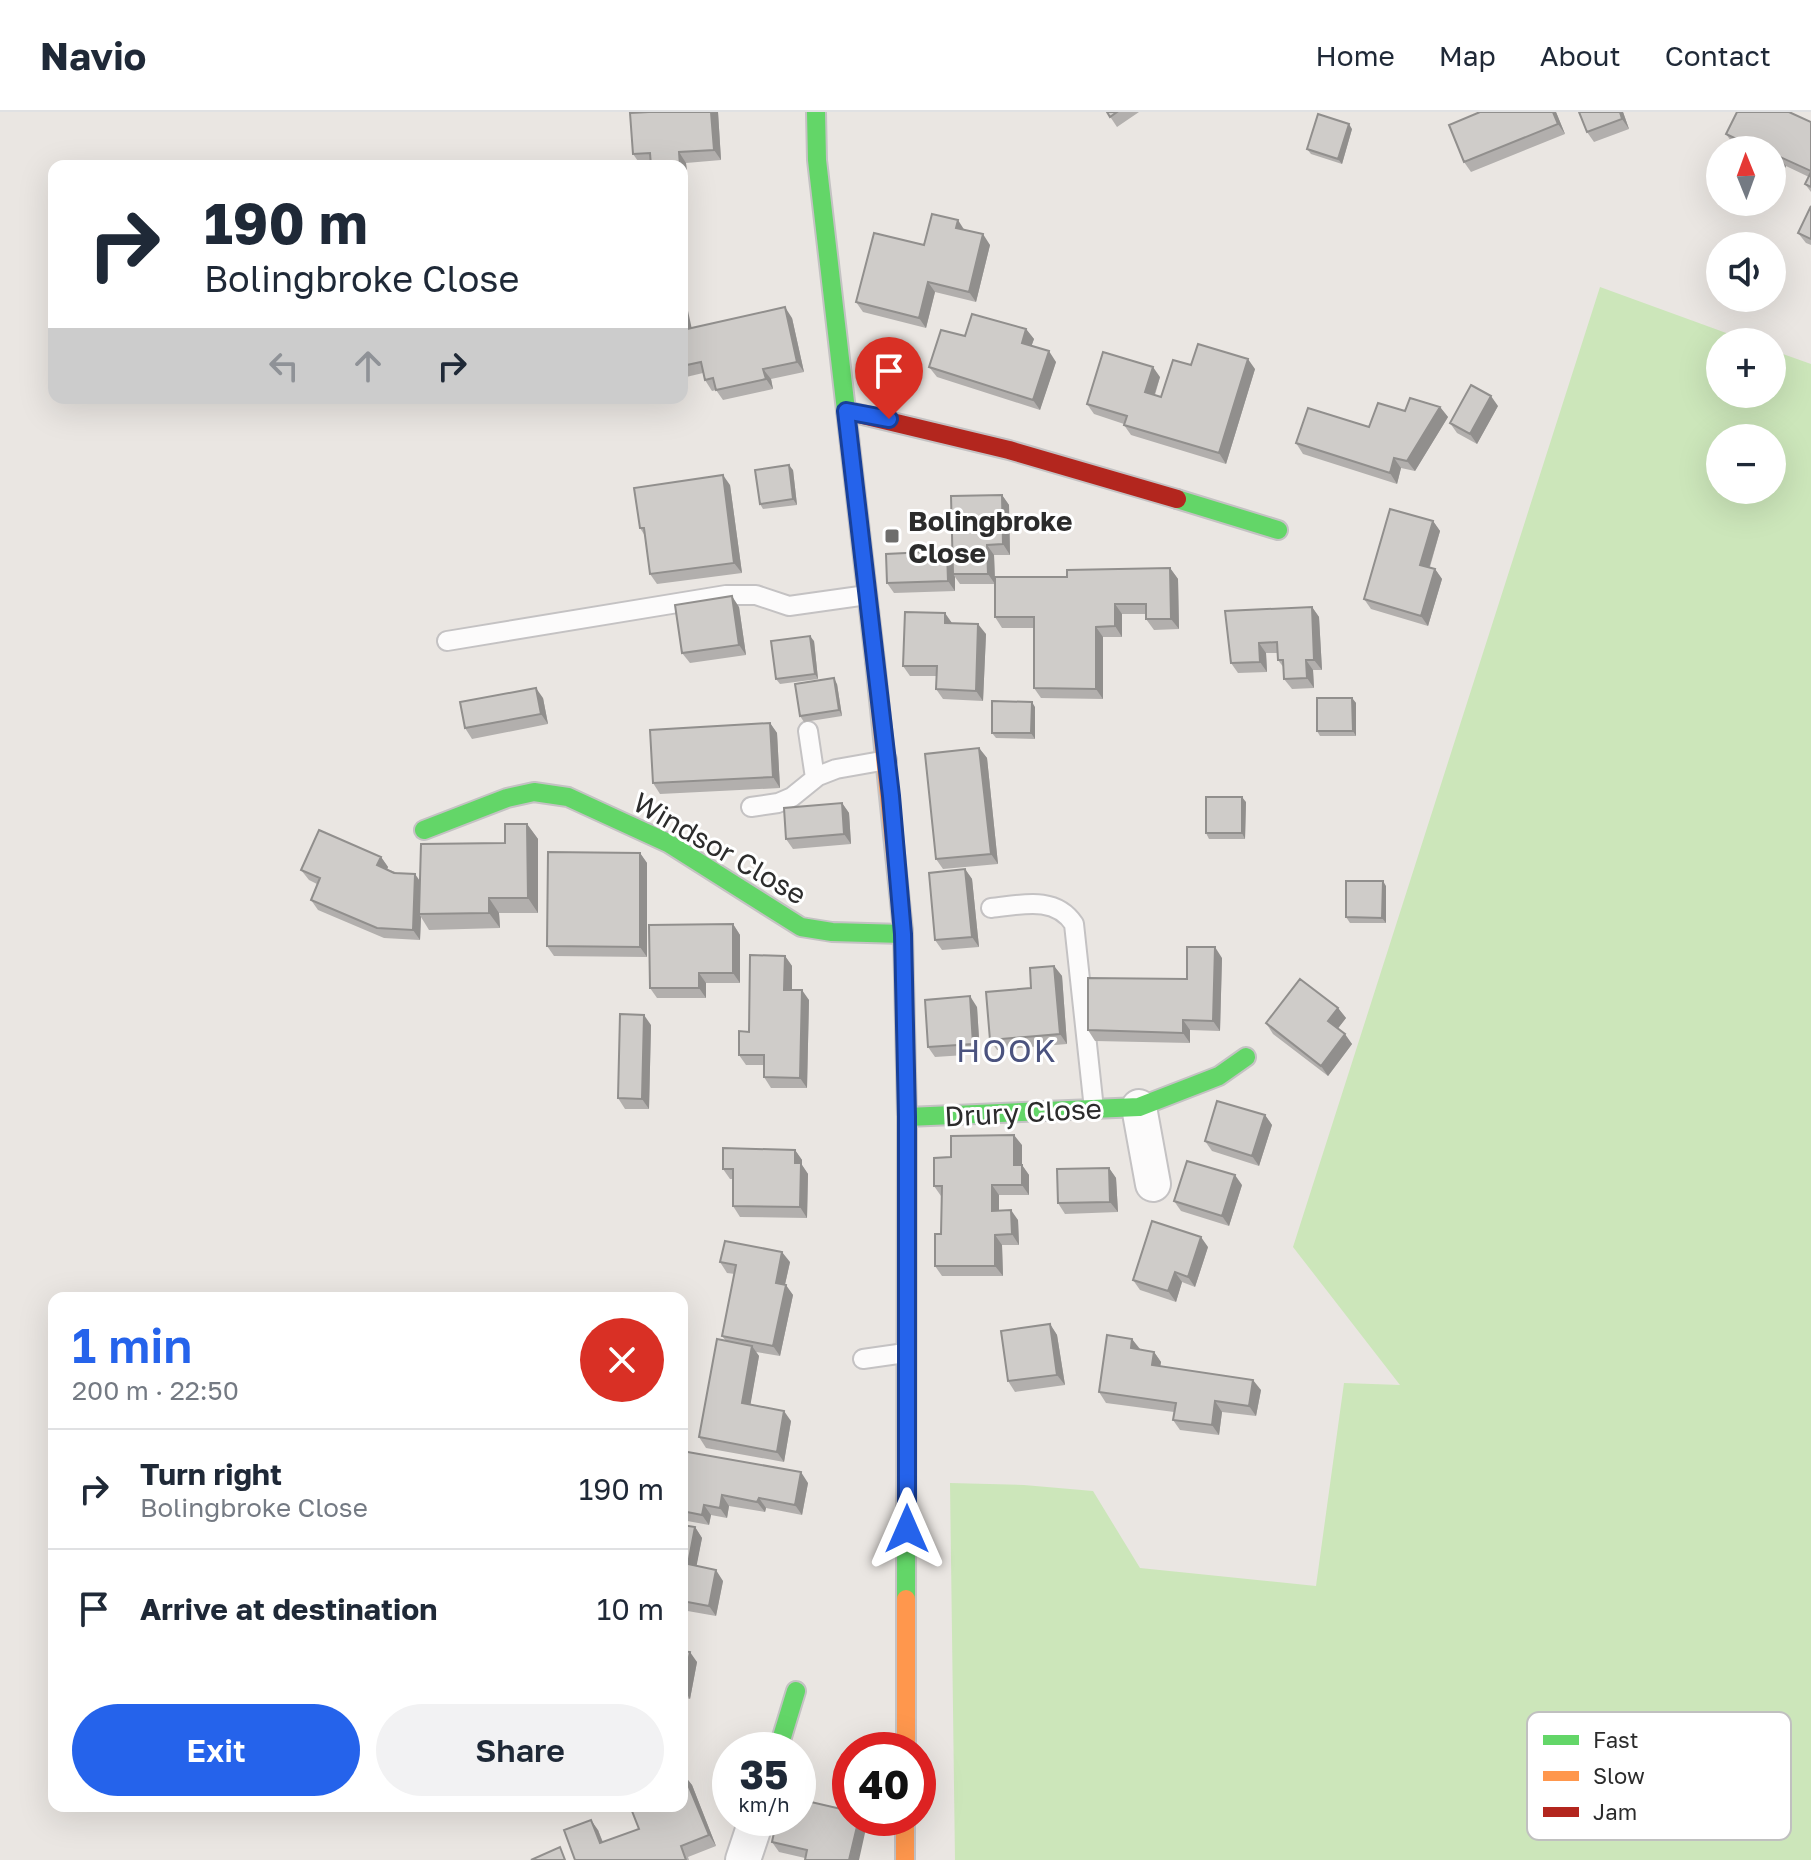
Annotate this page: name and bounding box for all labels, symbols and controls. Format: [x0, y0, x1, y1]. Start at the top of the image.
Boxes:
text: Navio [40, 33, 146, 78]
text: Home [1316, 39, 1395, 72]
text: Map [1439, 39, 1496, 72]
text: About [1540, 39, 1621, 72]
text: Contact [1665, 39, 1771, 72]
north arrow [1706, 136, 1786, 216]
map controls [1706, 136, 1786, 504]
text: 190 m [204, 189, 368, 256]
icon: right [72, 192, 176, 296]
button: sound [1706, 232, 1786, 312]
text: Bolingbroke Close [204, 257, 519, 300]
button: + [1706, 328, 1786, 408]
pin [855, 337, 923, 419]
icon: left [262, 344, 306, 388]
icon: ahead [346, 344, 390, 388]
icon: right [430, 344, 474, 388]
icon: arrive [867, 349, 911, 393]
button: − [1706, 424, 1786, 504]
place label: Bolingbroke Close [908, 504, 1072, 569]
marker: Bolingbroke Close [883, 527, 901, 545]
street label: Windsor Close [628, 785, 812, 911]
district label: HOOK [956, 1031, 1058, 1069]
street label: Drury Close [943, 1091, 1103, 1133]
text: 1 min [72, 1316, 192, 1374]
button: close [580, 1318, 664, 1402]
text: 200 m · 22:50 [72, 1375, 239, 1406]
text: Turn right [140, 1456, 282, 1492]
icon: right [72, 1467, 116, 1511]
text: 190 m [579, 1471, 664, 1507]
position arrow [865, 1487, 949, 1571]
text: Bolingbroke Close [140, 1492, 368, 1523]
icon: arrive [72, 1587, 116, 1631]
text: Arrive at destination [140, 1591, 437, 1627]
text: 10 m [597, 1591, 664, 1627]
button: Exit [72, 1704, 360, 1796]
button: Share [376, 1704, 664, 1796]
legend [1527, 1712, 1791, 1840]
text: Fast [1593, 1726, 1639, 1753]
speed limit sign: 40 [832, 1732, 936, 1836]
text: 35 [740, 1750, 788, 1798]
text: Slow [1593, 1762, 1645, 1789]
text: km/h [739, 1792, 789, 1816]
text: Jam [1593, 1798, 1637, 1825]

